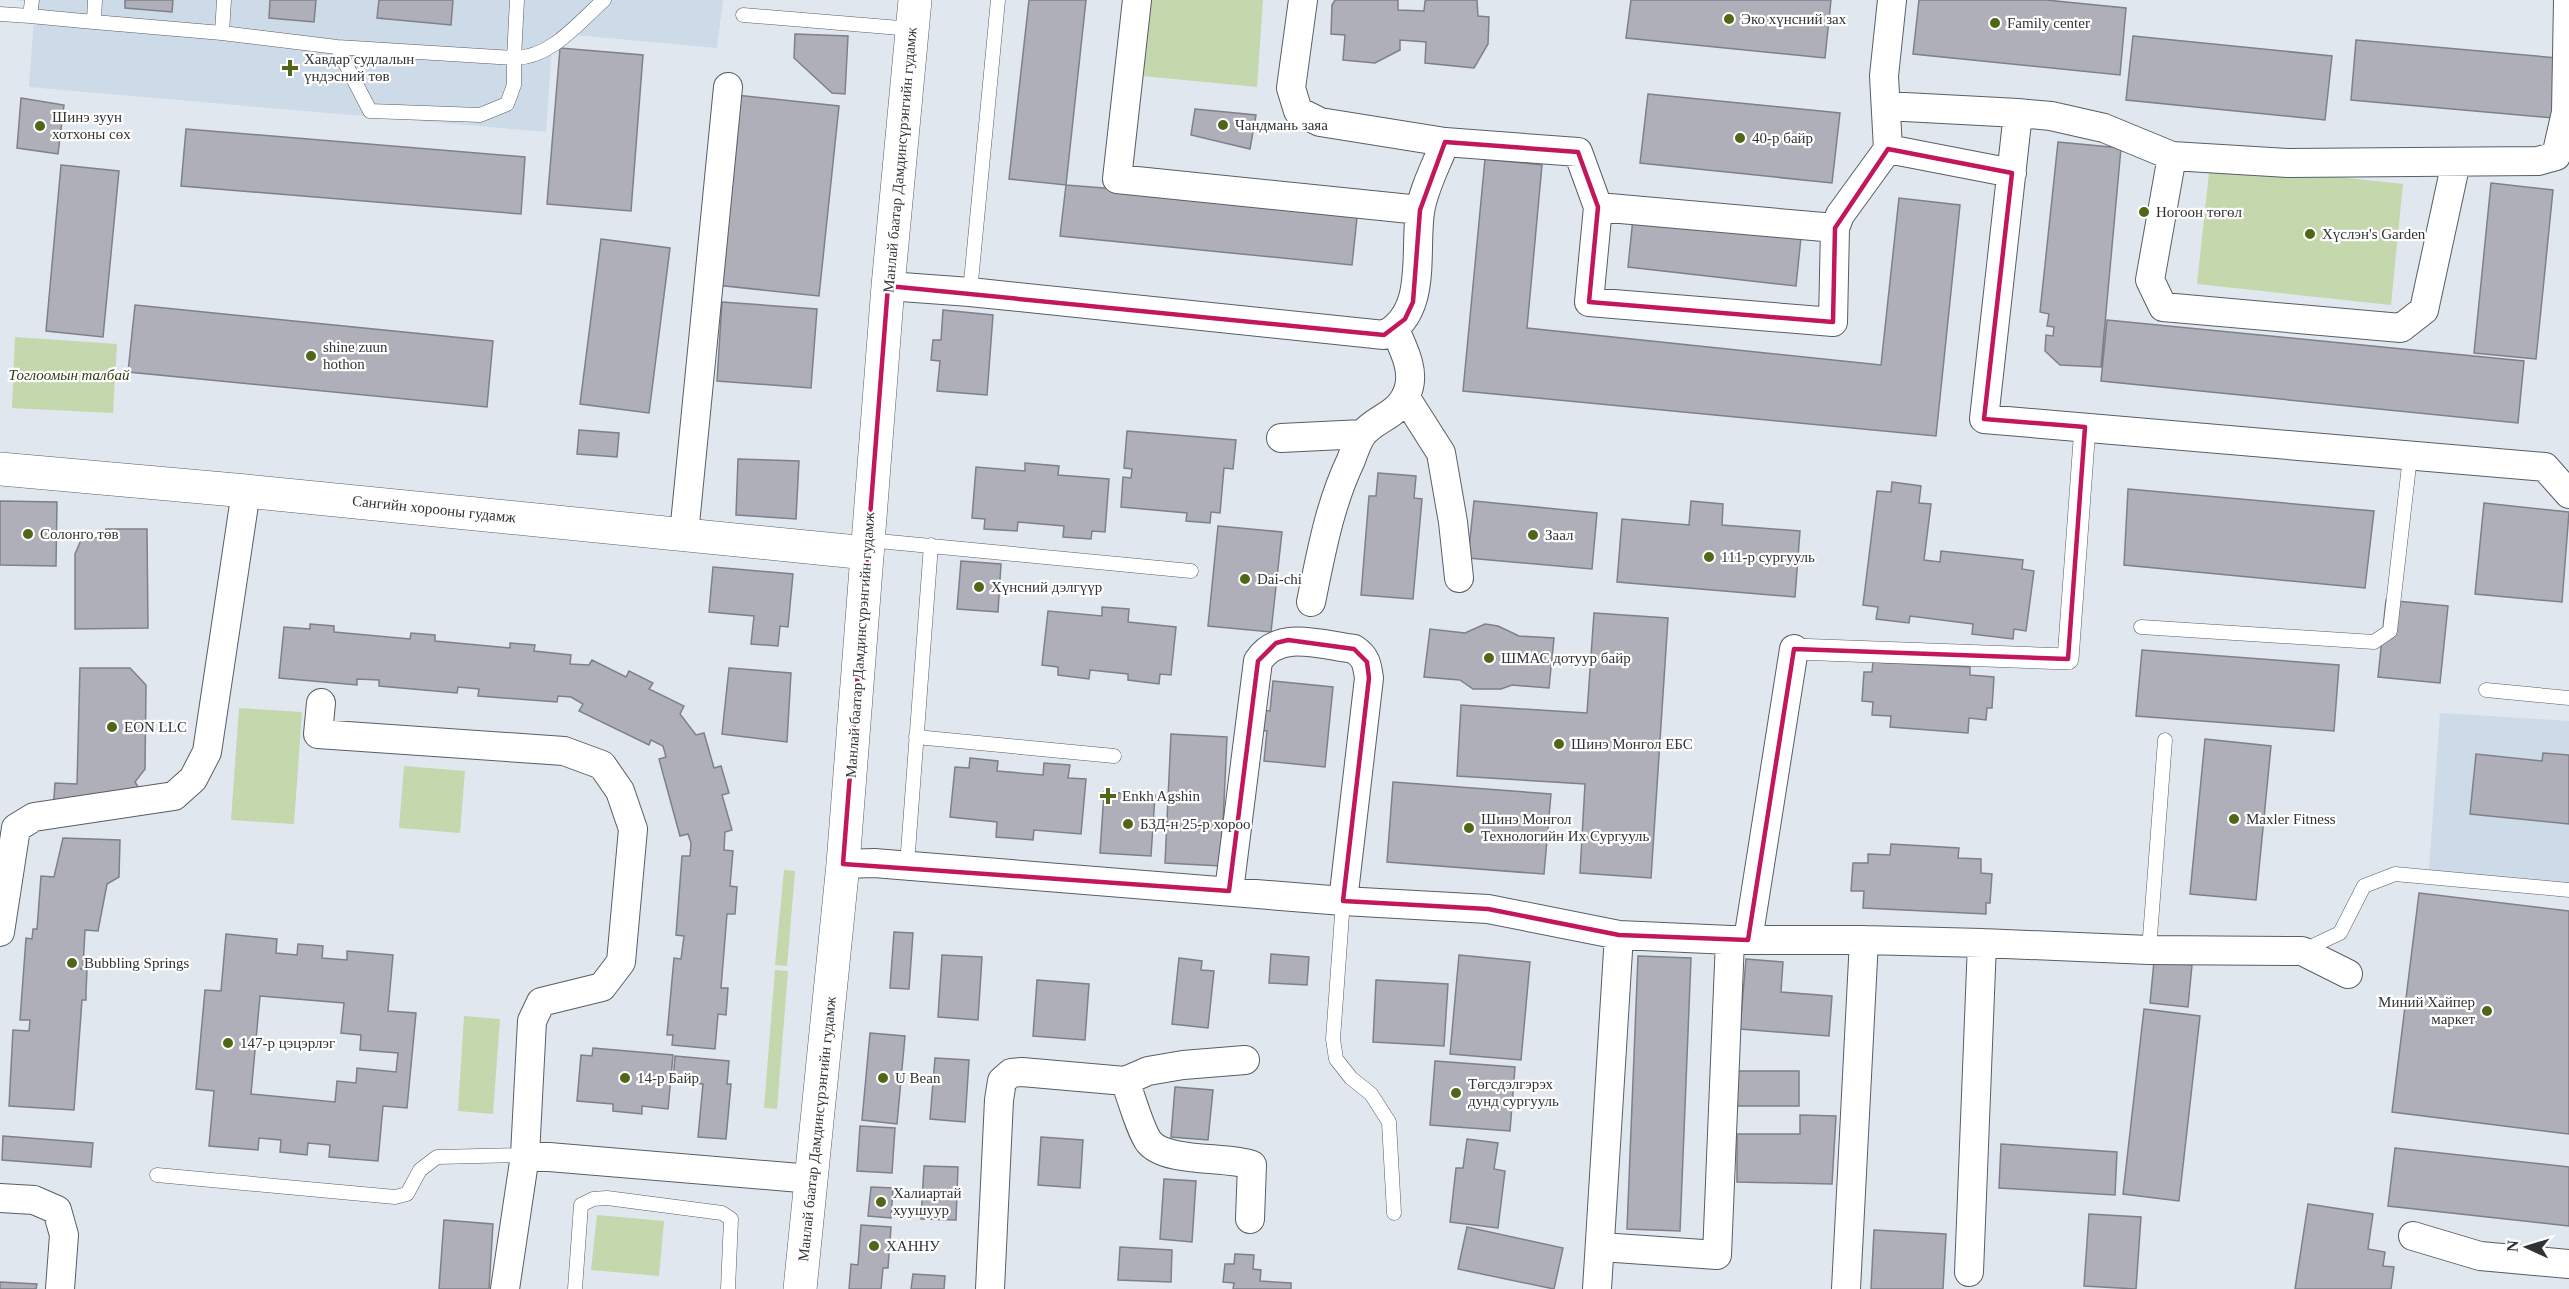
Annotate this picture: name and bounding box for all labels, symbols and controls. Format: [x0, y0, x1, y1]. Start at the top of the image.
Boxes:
place label: Эко хүнсний зах [1741, 11, 1847, 27]
marker: Эко хүнсний зах [1722, 12, 1736, 26]
place label: Family center [2007, 15, 2090, 31]
marker: Family center [1988, 16, 2002, 30]
street label: Манлай баатар Дамдинсүрэнгийн гудамж [880, 26, 920, 293]
place label: Хавдар судлалын үндэсний төв [304, 51, 414, 84]
marker: Хавдар судлалын үндэсний төв [281, 59, 299, 77]
place label: Шинэ зуун хотхоны сөх [52, 109, 131, 142]
place label: Чандмань заяа [1235, 117, 1328, 133]
marker: Чандмань заяа [1216, 118, 1230, 132]
marker: Шинэ зуун хотхоны сөх [33, 119, 47, 133]
place label: 40-р байр [1752, 130, 1813, 146]
marker: 40-р байр [1733, 131, 1747, 145]
place label: Ногоон төгөл [2156, 204, 2243, 220]
marker: Ногоон төгөл [2137, 205, 2151, 219]
place label: Хүслэн's Garden [2322, 226, 2426, 242]
marker: Хүслэн's Garden [2303, 227, 2317, 241]
place label: shine zuun hothon [323, 339, 388, 372]
marker: shine zuun hothon [304, 349, 318, 363]
park label: Тоглоомын талбай [9, 367, 130, 383]
street label: Сангийн хорооны гудамж [351, 492, 517, 526]
street label: Манлай баатар Дамдинсүрэнгийн гудамж [843, 511, 877, 779]
place label: Солонго төв [40, 526, 119, 542]
marker: Солонго төв [21, 527, 35, 541]
place label: Заал [1545, 527, 1574, 543]
marker: Заал [1526, 528, 1540, 542]
place label: 111-р сургууль [1721, 549, 1815, 565]
marker: 111-р сургууль [1702, 550, 1716, 564]
place label: Dai-chi [1257, 571, 1302, 587]
marker: Dai-chi [1238, 572, 1252, 586]
place label: Хүнсний дэлгүүр [991, 579, 1102, 595]
marker: Хүнсний дэлгүүр [972, 580, 986, 594]
place label: ШМАС дотуур байр [1501, 650, 1631, 666]
marker: ШМАС дотуур байр [1482, 651, 1496, 665]
place label: EON LLC [124, 719, 187, 735]
marker: EON LLC [105, 720, 119, 734]
place label: Шинэ Монгол ЕБС [1571, 736, 1693, 752]
marker: Шинэ Монгол ЕБС [1552, 737, 1566, 751]
marker: Enkh Agshin [1099, 787, 1117, 805]
place label: Enkh Agshin [1122, 788, 1200, 804]
place label: Шинэ Монгол Технологийн Их Сургууль [1481, 811, 1650, 844]
place label: Maxler Fitness [2246, 811, 2336, 827]
marker: Maxler Fitness [2227, 812, 2241, 826]
place label: БЗД-н 25-р хороо [1140, 816, 1250, 832]
marker: БЗД-н 25-р хороо [1121, 817, 1135, 831]
marker: Шинэ Монгол Технологийн Их Сургууль [1462, 821, 1476, 835]
place label: Bubbling Springs [84, 955, 190, 971]
marker: Bubbling Springs [65, 956, 79, 970]
place label: Миний Хайпер маркет [2378, 994, 2475, 1027]
street label: Манлай баатар Дамдинсүрэнгийн гудамж [795, 995, 839, 1262]
marker: Миний Хайпер маркет [2480, 1004, 2494, 1018]
place label: 147-р цэцэрлэг [240, 1035, 335, 1051]
marker: 147-р цэцэрлэг [221, 1036, 235, 1050]
place label: 14-р Байр [637, 1070, 699, 1086]
place label: U Bean [895, 1070, 941, 1086]
marker: 14-р Байр [618, 1071, 632, 1085]
marker: U Bean [876, 1071, 890, 1085]
place label: Төгсдэлгэрэх дунд сургууль [1468, 1076, 1559, 1109]
marker: Төгсдэлгэрэх дунд сургууль [1449, 1086, 1463, 1100]
place label: Халиартай хуушуур [893, 1185, 962, 1218]
marker: Халиартай хуушуур [874, 1195, 888, 1209]
north arrow [2497, 1217, 2557, 1277]
place label: ХАННУ [886, 1238, 940, 1254]
marker: ХАННУ [867, 1239, 881, 1253]
text: N [2504, 1239, 2521, 1252]

